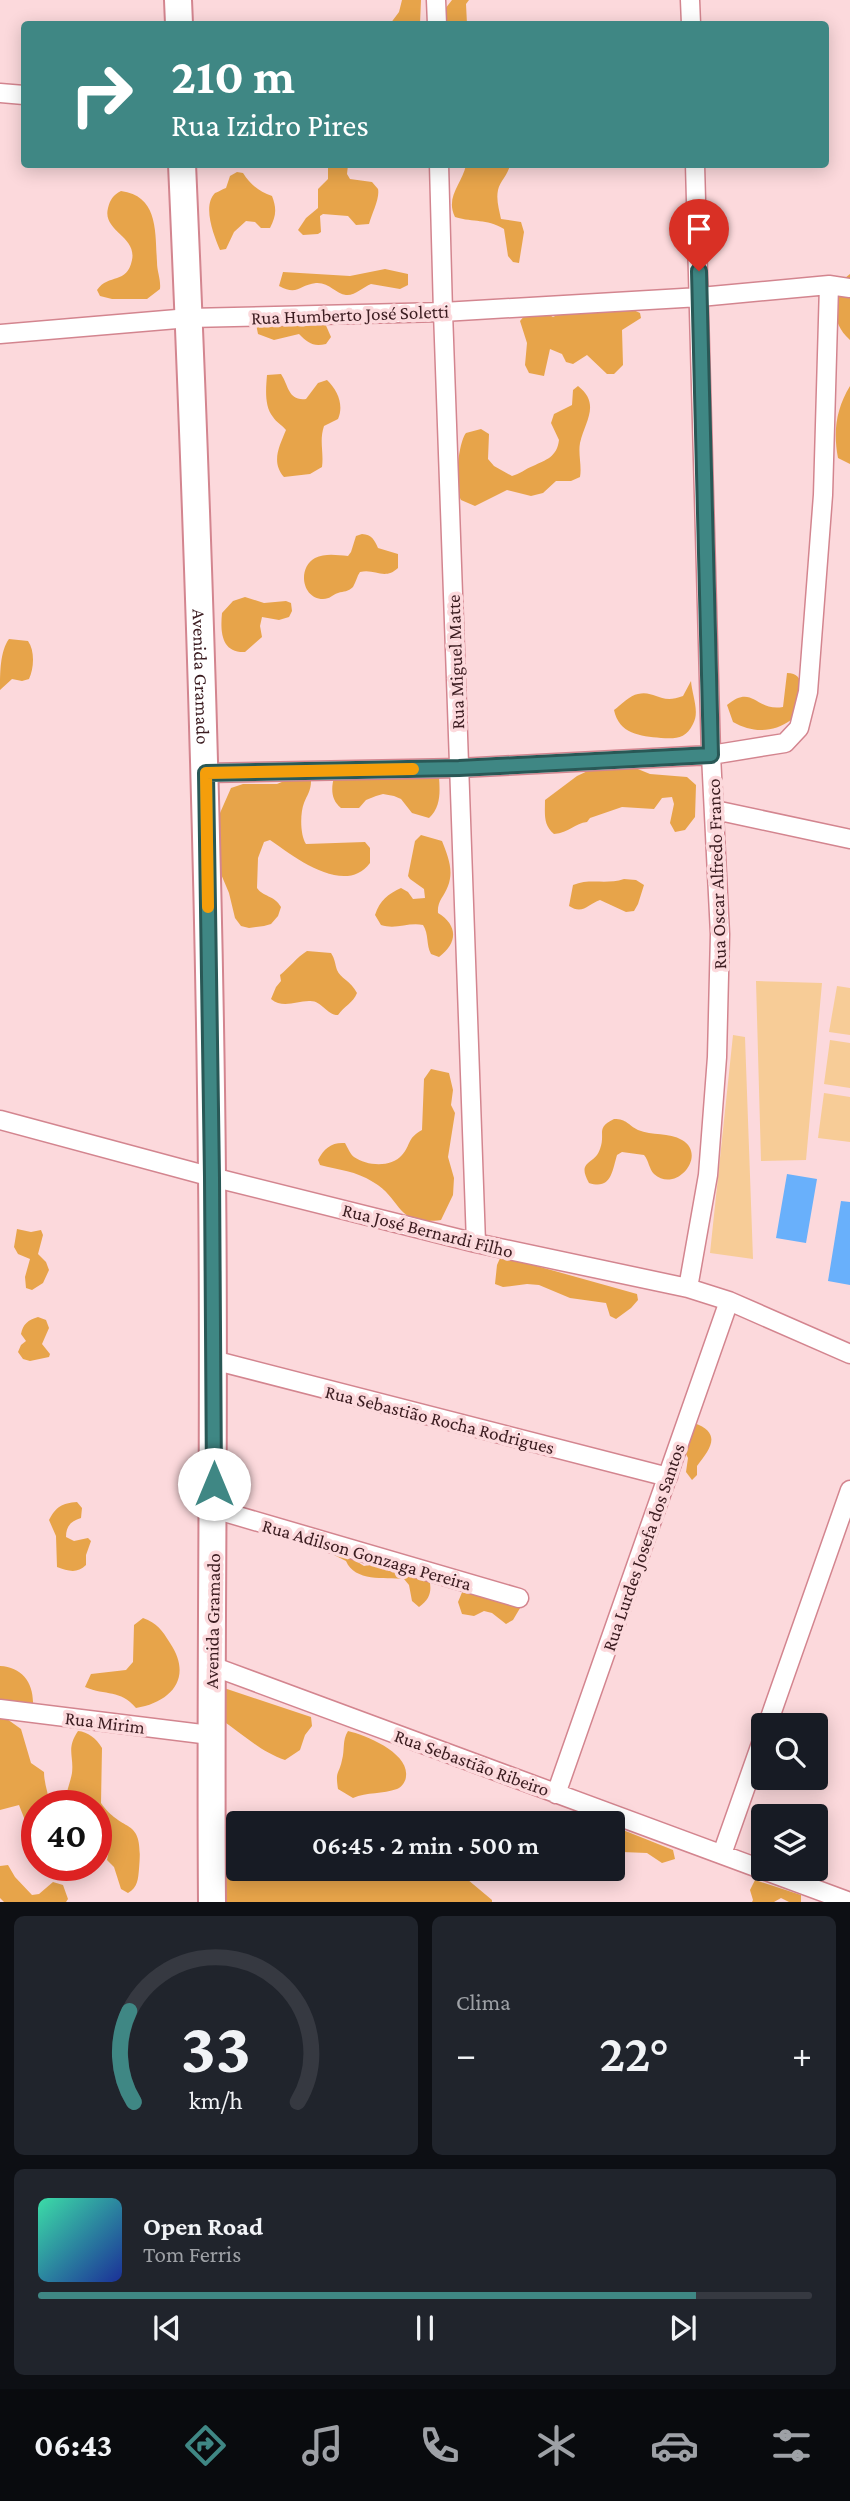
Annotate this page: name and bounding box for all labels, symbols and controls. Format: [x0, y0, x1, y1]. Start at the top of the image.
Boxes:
icon: right [56, 49, 147, 140]
text: 210 m [171, 49, 295, 104]
text: Rua Izidro Pires [171, 107, 369, 143]
pin [669, 199, 729, 271]
icon: arrive [680, 210, 718, 248]
street label: Rua Humberto José Soletti [251, 301, 449, 328]
street label: Rua Miguel Matte [443, 594, 468, 730]
street label: Avenida Gramado [189, 609, 214, 745]
street label: Rua Oscar Alfredo Franco [703, 778, 730, 970]
street label: Rua José Bernardi Filho [340, 1199, 516, 1262]
street label: Rua Sebastião Rocha Rodrigues [323, 1381, 557, 1458]
street label: Rua Lurdes Josefa dos Santos [598, 1441, 689, 1654]
position arrow [177, 1447, 251, 1521]
street label: Rua Adilson Gonzaga Pereira [260, 1515, 474, 1594]
street label: Avenida Gramado [201, 1553, 224, 1689]
street label: Rua Mirim [64, 1707, 146, 1738]
map controls [751, 1713, 828, 1881]
button: search [751, 1713, 828, 1790]
street label: Rua Sebastião Ribeiro [392, 1725, 552, 1800]
speed limit sign: 40 [21, 1790, 112, 1881]
button: layers [751, 1804, 828, 1881]
text: 06:45 · 2 min · 500 m [312, 1831, 539, 1860]
text: Clima [456, 1989, 511, 2015]
text: 33 [181, 2007, 251, 2088]
text: 22° [599, 2024, 669, 2082]
text: − [456, 2033, 476, 2075]
text: + [792, 2033, 812, 2075]
text: km/h [189, 2086, 243, 2113]
text: Open Road [143, 2212, 263, 2241]
text: Tom Ferris [143, 2241, 241, 2267]
icon: previous [148, 2309, 186, 2347]
icon: pause [406, 2309, 444, 2347]
icon: next [664, 2309, 702, 2347]
icon: directions [181, 2421, 230, 2470]
icon: music [298, 2421, 347, 2470]
icon: phone [415, 2421, 464, 2470]
icon: climate [532, 2421, 581, 2470]
icon: car [650, 2421, 699, 2470]
icon: filters [767, 2421, 816, 2470]
text: 06:43 [34, 2427, 112, 2463]

